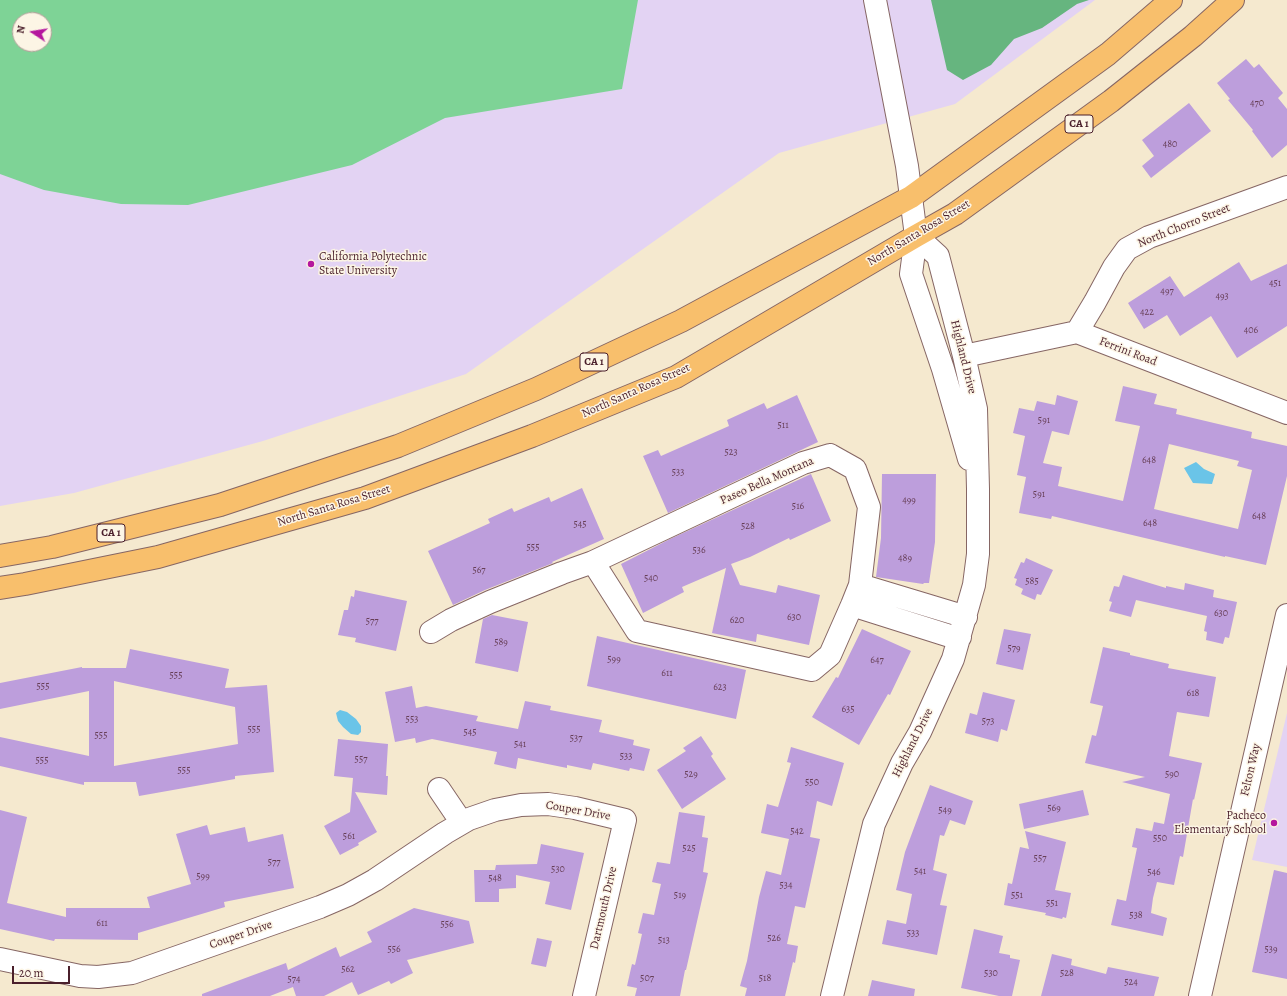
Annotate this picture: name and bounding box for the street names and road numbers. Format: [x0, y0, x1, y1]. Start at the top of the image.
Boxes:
road number: CA 1 [1065, 115, 1093, 133]
street label: North Santa Rosa Street [865, 197, 973, 269]
street label: North Chorro Street [1136, 201, 1232, 251]
street label: Highland Drive [947, 319, 979, 395]
street label: Ferrini Road [1097, 334, 1159, 370]
road number: CA 1 [580, 353, 608, 371]
street label: North Santa Rosa Street [580, 361, 692, 421]
street label: Paseo Bella Montana [718, 454, 816, 508]
street label: North Santa Rosa Street [276, 482, 392, 530]
road number: CA 1 [97, 524, 125, 542]
street label: Highland Drive [889, 706, 937, 780]
street label: Felton Way [1238, 742, 1264, 798]
street label: Couper Drive [545, 798, 611, 824]
street label: Dartmouth Drive [587, 865, 621, 951]
street label: Couper Drive [208, 918, 274, 952]

